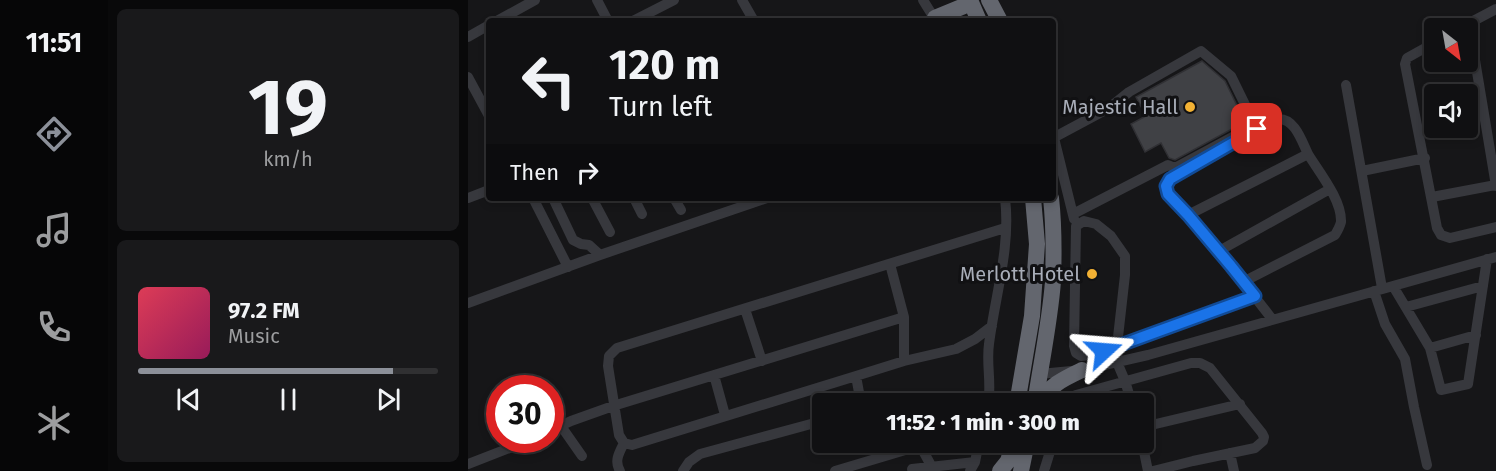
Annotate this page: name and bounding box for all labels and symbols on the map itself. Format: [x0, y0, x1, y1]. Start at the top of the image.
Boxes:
north arrow [1424, 18, 1478, 72]
place label: Majestic Hall [1062, 95, 1178, 119]
marker: Majestic Hall [1183, 100, 1197, 114]
pin [1231, 103, 1282, 154]
place label: Merlott Hotel [960, 262, 1080, 286]
marker: Merlott Hotel [1085, 267, 1099, 281]
position arrow [1072, 319, 1136, 383]
speed limit sign: 30 [486, 375, 564, 453]

